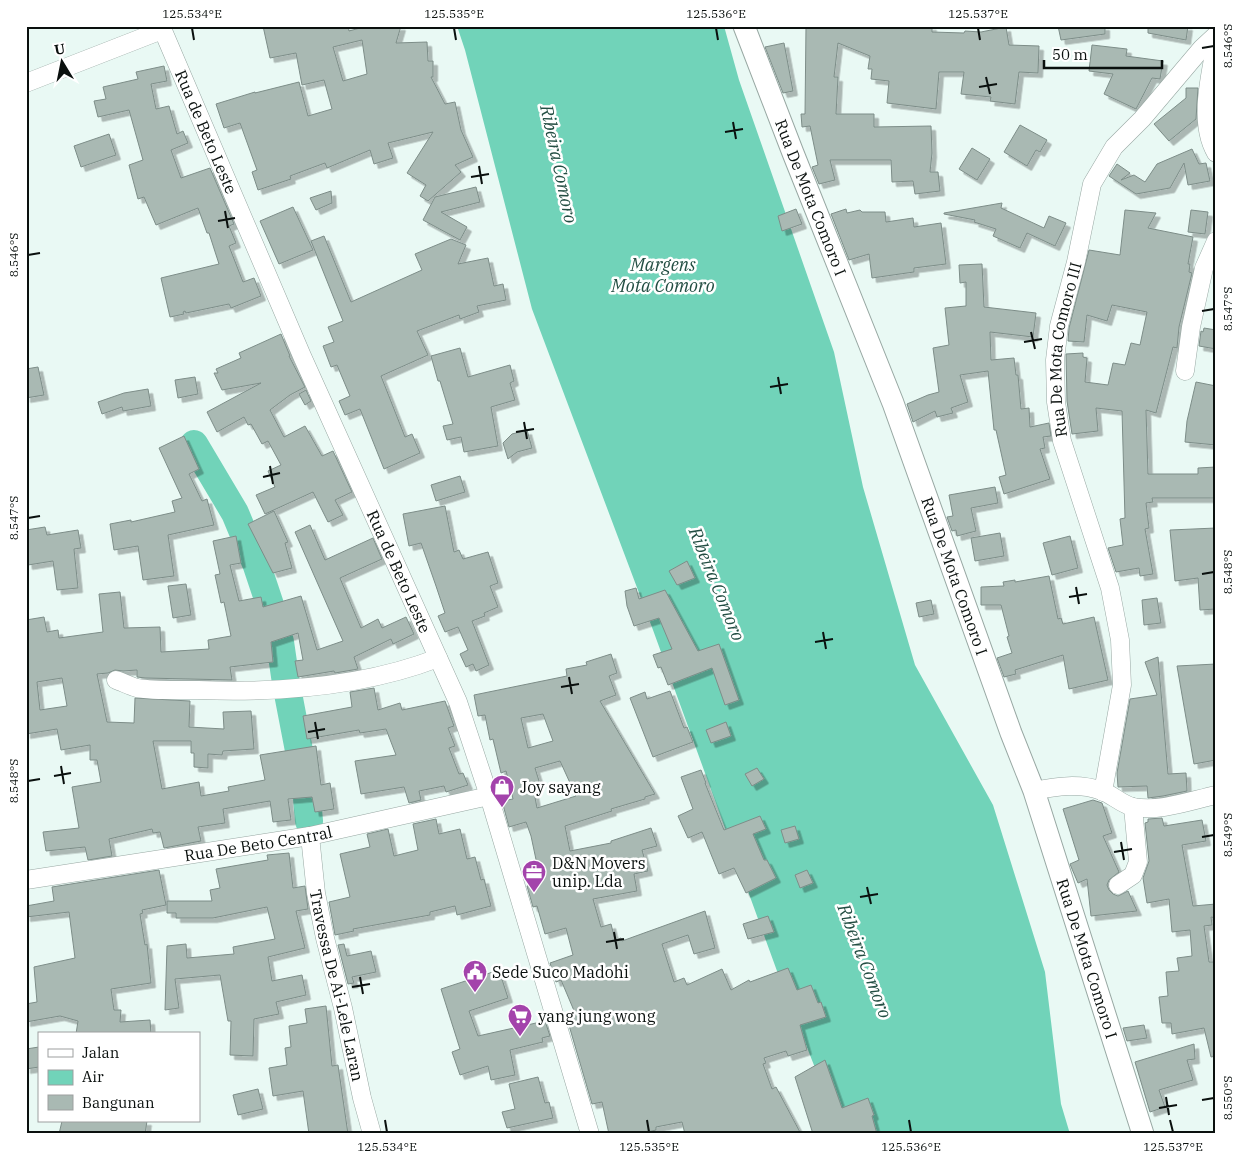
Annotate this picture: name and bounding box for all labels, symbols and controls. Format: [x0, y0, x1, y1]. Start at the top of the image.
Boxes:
text: 125.534°E [162, 6, 222, 21]
text: 125.535°E [424, 6, 484, 21]
text: 125.536°E [686, 6, 746, 21]
text: 125.537°E [948, 6, 1008, 21]
text: 8.546°S [1220, 24, 1235, 68]
north arrow [38, 38, 88, 88]
scale bar [1044, 38, 1162, 70]
text: U [53, 39, 67, 59]
text: 50 m [1052, 45, 1088, 64]
street label: Rua de Beto Leste [171, 67, 241, 197]
water label: Ribeira Comoro [535, 102, 583, 225]
street label: Rua De Mota Comoro I [771, 116, 851, 279]
text: 8.546°S [6, 233, 21, 277]
water label: Margens Mota Comoro [610, 253, 715, 297]
street label: Rua De Mota Comoro III [1045, 260, 1086, 439]
text: 8.547°S [1220, 287, 1235, 331]
street label: Rua De Mota Comoro I [917, 494, 992, 658]
text: 8.547°S [6, 496, 21, 540]
street label: Rua de Beto Leste [363, 507, 435, 636]
water label: Ribeira Comoro [683, 523, 750, 644]
text: 8.548°S [1220, 550, 1235, 594]
text: 8.548°S [6, 759, 21, 803]
shop icon: Joy sayang [489, 774, 515, 808]
place label: Joy sayang [520, 777, 601, 797]
text: 8.549°S [1220, 813, 1235, 857]
street label: Rua De Beto Central [183, 821, 334, 865]
place label: D&N Movers unip. Lda [552, 853, 646, 891]
office icon: D&N Movers unip. Lda [521, 859, 547, 893]
street label: Rua De Mota Comoro I [1052, 876, 1122, 1041]
street label: Travessa De Ai-Lele Laran [306, 888, 368, 1083]
water label: Ribeira Comoro [832, 900, 897, 1021]
public building icon: Sede Suco Madohi [462, 959, 488, 993]
place label: Sede Suco Madohi [492, 962, 629, 982]
supermarket icon: yang jung wong [507, 1003, 533, 1037]
place label: yang jung wong [538, 1006, 656, 1026]
legend [38, 1032, 200, 1122]
text: Jalan [82, 1043, 120, 1062]
text: Air [82, 1067, 104, 1086]
text: 8.550°S [1220, 1076, 1235, 1120]
text: Bangunan [82, 1093, 155, 1112]
text: 125.534°E [357, 1139, 417, 1154]
text: 125.535°E [619, 1139, 679, 1154]
text: 125.536°E [881, 1139, 941, 1154]
text: 125.537°E [1143, 1139, 1203, 1154]

